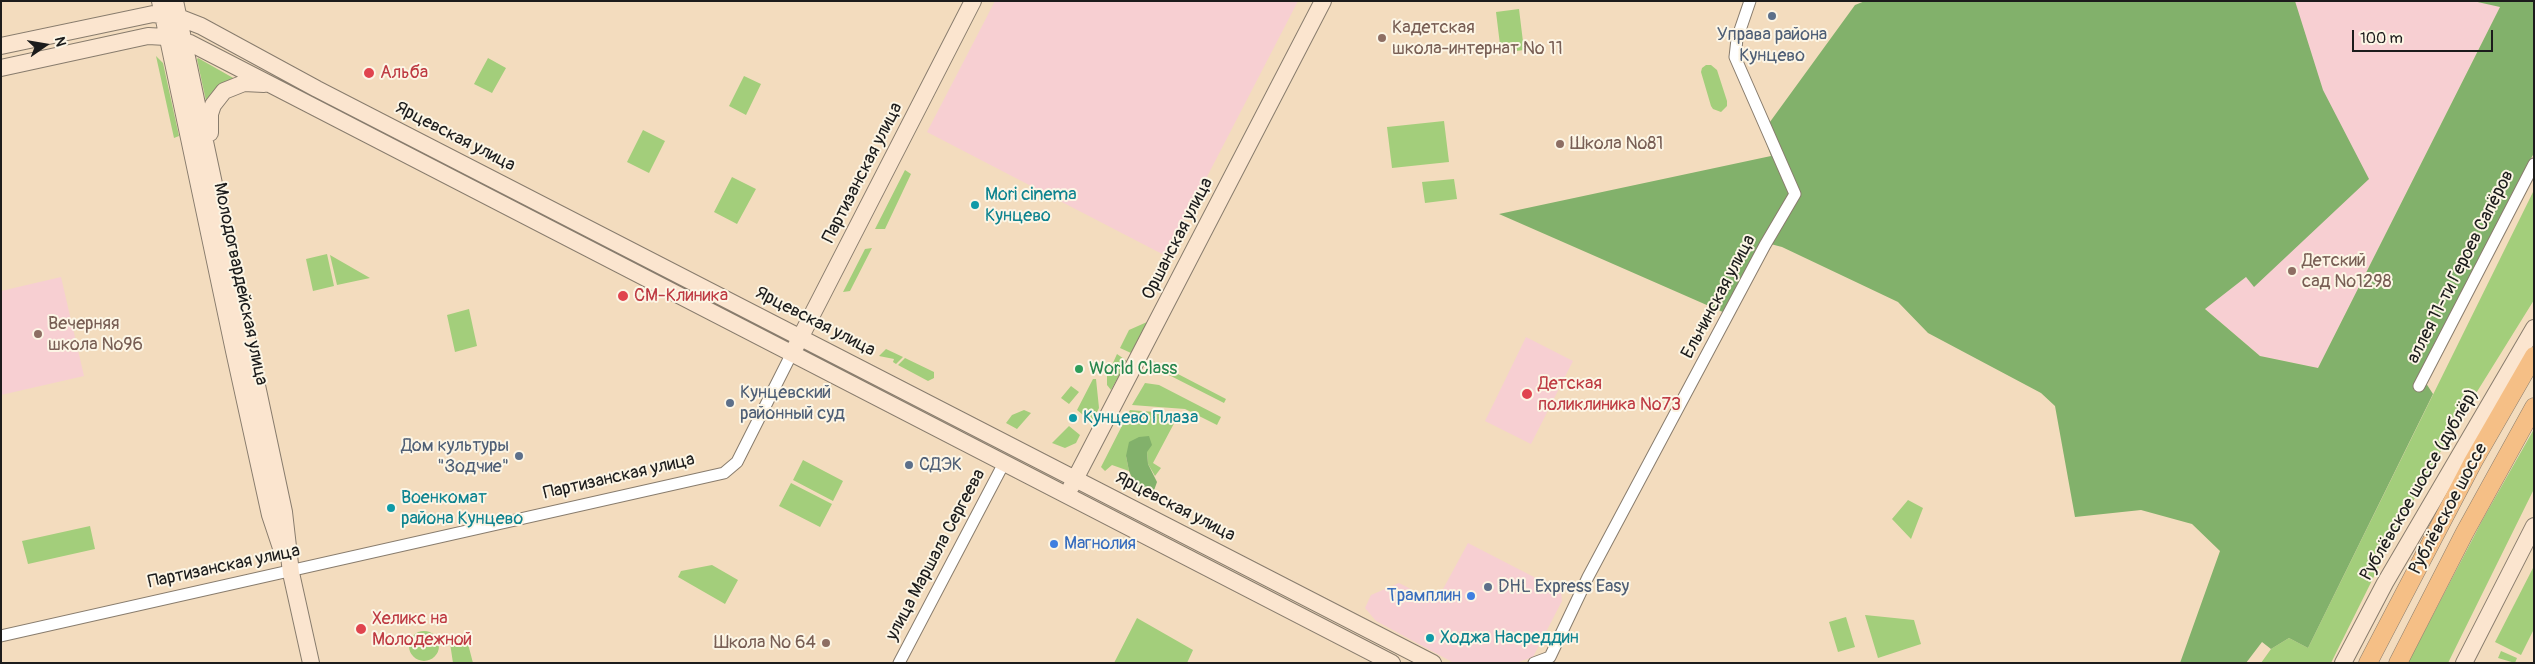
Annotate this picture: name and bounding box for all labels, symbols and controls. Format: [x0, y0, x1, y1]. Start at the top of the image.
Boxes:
marker: Управа района Кунцево [1766, 10, 1778, 22]
place label: Кадетская школа-интернат № 11 [1392, 17, 1563, 59]
north arrow [20, 20, 70, 70]
scale bar [2355, 20, 2496, 52]
place label: Управа района Кунцево [1717, 24, 1827, 66]
text: 100 m [2360, 29, 2403, 48]
marker: Кадетская школа-интернат № 11 [1376, 32, 1388, 44]
text: N [51, 35, 69, 48]
place label: Альба [380, 62, 428, 84]
marker: Альба [362, 66, 376, 80]
street label: Ярцевская улица [391, 97, 519, 177]
street label: Партизанская улица [818, 99, 908, 247]
place label: Школа №81 [1570, 133, 1663, 155]
marker: Школа №81 [1554, 138, 1566, 150]
street label: аллея 11-ти Героев Сапёров [2403, 167, 2519, 367]
street label: Оршанская улица [1138, 174, 1218, 304]
street label: Молодогвардейская улица [208, 181, 272, 387]
place label: Mori cinema Кунцево [985, 184, 1077, 226]
marker: Mori cinema Кунцево [969, 199, 981, 211]
street label: Ельнинская улица [1677, 231, 1761, 363]
place label: Детский сад №1298 [2302, 250, 2391, 292]
marker: Детский сад №1298 [2286, 265, 2298, 277]
street label: Ярцевская улица [751, 282, 879, 362]
place label: СМ-Клиника [634, 285, 728, 307]
marker: СМ-Клиника [616, 289, 630, 303]
place label: Вечерняя школа №96 [48, 313, 143, 356]
marker: Вечерняя школа №96 [32, 328, 44, 340]
place label: World Class [1089, 358, 1177, 380]
marker: World Class [1073, 363, 1085, 375]
place label: Детская поликлиника №73 [1538, 373, 1681, 416]
place label: Кунцевский районный суд [740, 382, 845, 424]
street label: Рублёвское шоссе (дублёр) [2356, 385, 2484, 585]
marker: Детская поликлиника №73 [1520, 387, 1534, 401]
marker: Кунцевский районный суд [724, 397, 736, 409]
place label: Кунцево Плаза [1083, 407, 1198, 429]
marker: Кунцево Плаза [1067, 412, 1079, 424]
place label: Дом культуры "Зодчие" [401, 435, 509, 478]
street label: Рублёвское шоссе [2405, 440, 2493, 578]
street label: Партизанская улица [541, 449, 697, 505]
marker: Дом культуры "Зодчие" [513, 450, 525, 462]
place label: СДЭК [919, 454, 962, 476]
marker: СДЭК [903, 459, 915, 471]
street label: улица Маршала Сергеева [882, 466, 990, 644]
street label: Ярцевская улица [1111, 467, 1239, 547]
place label: Военкомат района Кунцево [401, 487, 523, 530]
marker: Военкомат района Кунцево [385, 502, 397, 514]
place label: Магнолия [1064, 533, 1136, 555]
marker: Магнолия [1048, 538, 1060, 550]
street label: Партизанская улица [146, 540, 302, 594]
place label: DHL Express Easy [1498, 576, 1629, 598]
marker: DHL Express Easy [1482, 581, 1494, 593]
place label: Трамплин [1387, 585, 1461, 607]
marker: Трамплин [1465, 590, 1477, 602]
place label: Хеликс на Молодежной [372, 608, 472, 650]
marker: Хеликс на Молодежной [354, 622, 368, 636]
place label: Ходжа Насреддин [1440, 627, 1579, 649]
place label: Школа № 64 [714, 632, 816, 654]
marker: Ходжа Насреддин [1424, 632, 1436, 644]
marker: Школа № 64 [820, 637, 832, 649]

